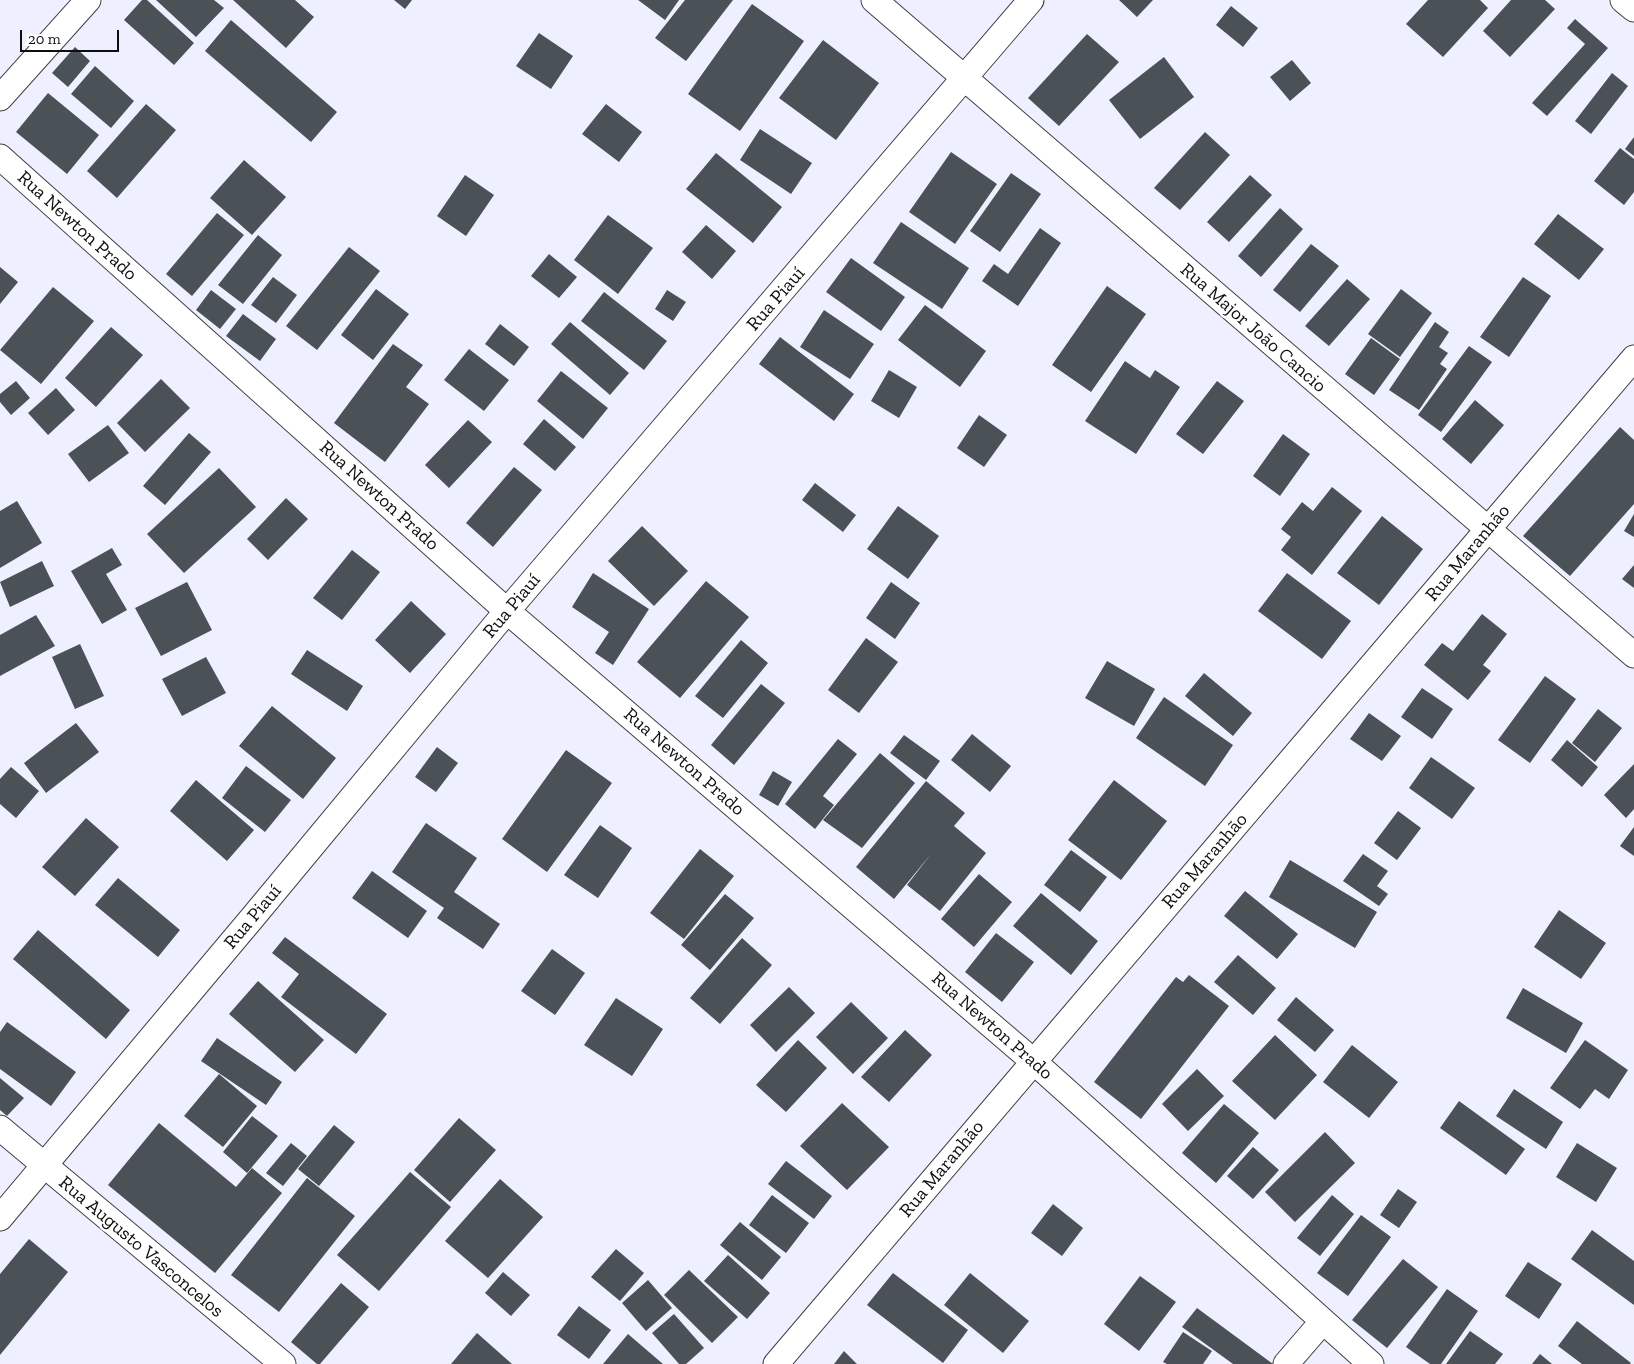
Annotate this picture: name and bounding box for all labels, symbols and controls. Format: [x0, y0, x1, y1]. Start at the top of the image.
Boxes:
scale bar [22, 20, 121, 52]
text: 20 m [28, 30, 61, 48]
street label: Rua Newton Prado [13, 166, 141, 286]
street label: Rua Major João Cancio [1175, 258, 1331, 398]
street label: Rua Piauí [742, 262, 810, 336]
street label: Rua Newton Prado [315, 436, 443, 556]
street label: Rua Maranhão [1421, 500, 1515, 606]
street label: Rua Piauí [478, 569, 546, 643]
street label: Rua Newton Prado [619, 703, 749, 821]
street label: Rua Maranhão [1157, 809, 1253, 913]
street label: Rua Piauí [219, 880, 287, 954]
street label: Rua Newton Prado [927, 967, 1057, 1085]
street label: Rua Maranhão [895, 1116, 989, 1222]
street label: Rua Augusto Vasconcelos [54, 1171, 228, 1323]

